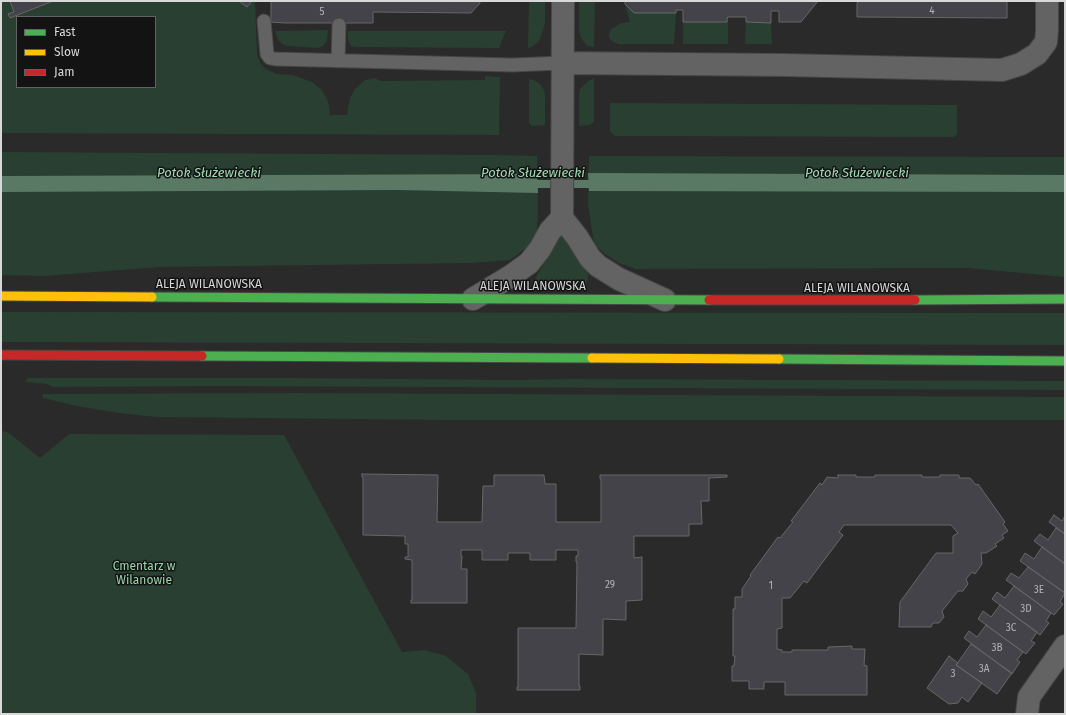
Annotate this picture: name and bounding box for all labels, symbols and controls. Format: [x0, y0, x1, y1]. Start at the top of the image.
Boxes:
house number: 4 [929, 5, 935, 17]
house number: 5 [319, 6, 325, 18]
legend [16, 16, 156, 88]
text: Fast [54, 25, 76, 39]
text: Slow [54, 45, 80, 59]
text: Jam [54, 65, 74, 79]
water label: Potok Służewiecki [157, 165, 261, 181]
water label: Potok Służewiecki [481, 165, 585, 181]
water label: Potok Służewiecki [805, 165, 909, 181]
street label: ALEJA WILANOWSKA [156, 278, 262, 292]
street label: ALEJA WILANOWSKA [480, 280, 586, 294]
street label: ALEJA WILANOWSKA [804, 282, 910, 296]
park label: Cmentarz w Wilanowie [113, 560, 175, 588]
house number: 29 [605, 579, 615, 591]
house number: 1 [769, 580, 773, 592]
house number: 3E [1034, 584, 1044, 596]
house number: 3D [1020, 603, 1032, 615]
house number: 3C [1006, 622, 1016, 634]
house number: 3B [991, 642, 1003, 654]
house number: 3A [979, 663, 989, 675]
house number: 3 [951, 668, 955, 680]

